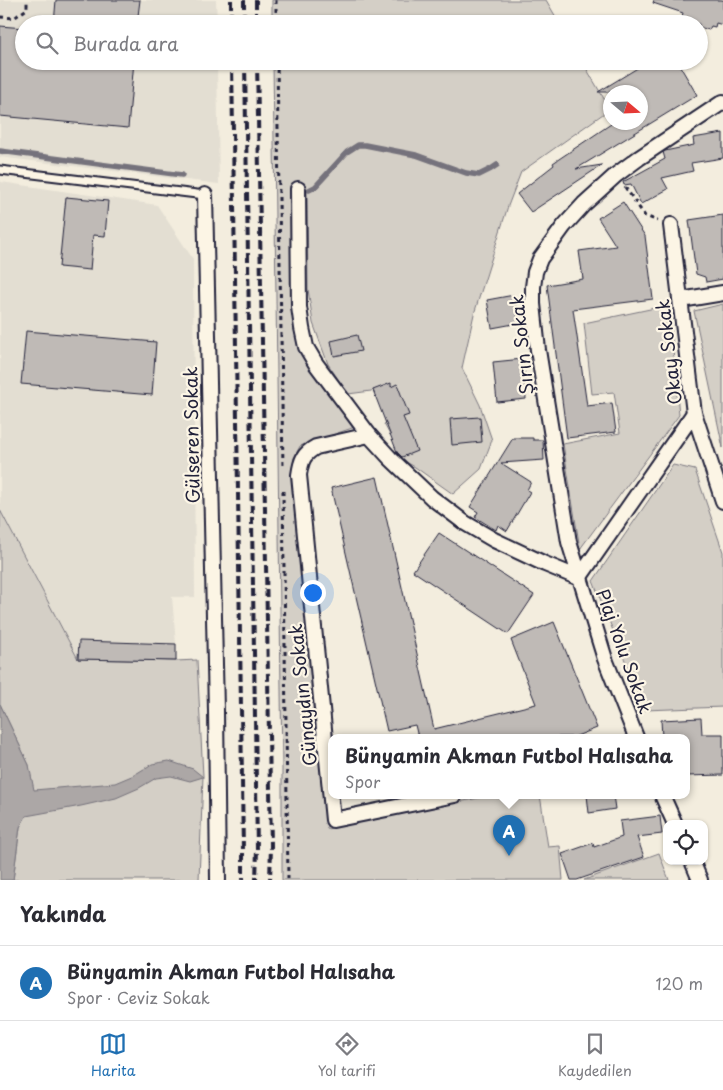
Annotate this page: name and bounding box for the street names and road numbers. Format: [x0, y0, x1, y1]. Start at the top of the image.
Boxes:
street label: Şırın Sokak [502, 293, 540, 397]
street label: Okay Sokak [648, 298, 688, 406]
street label: Gülseren Sokak [176, 366, 206, 504]
street label: Plaj Yolu Sokak [590, 585, 660, 717]
street label: Günaydın Sokak [281, 623, 323, 767]

